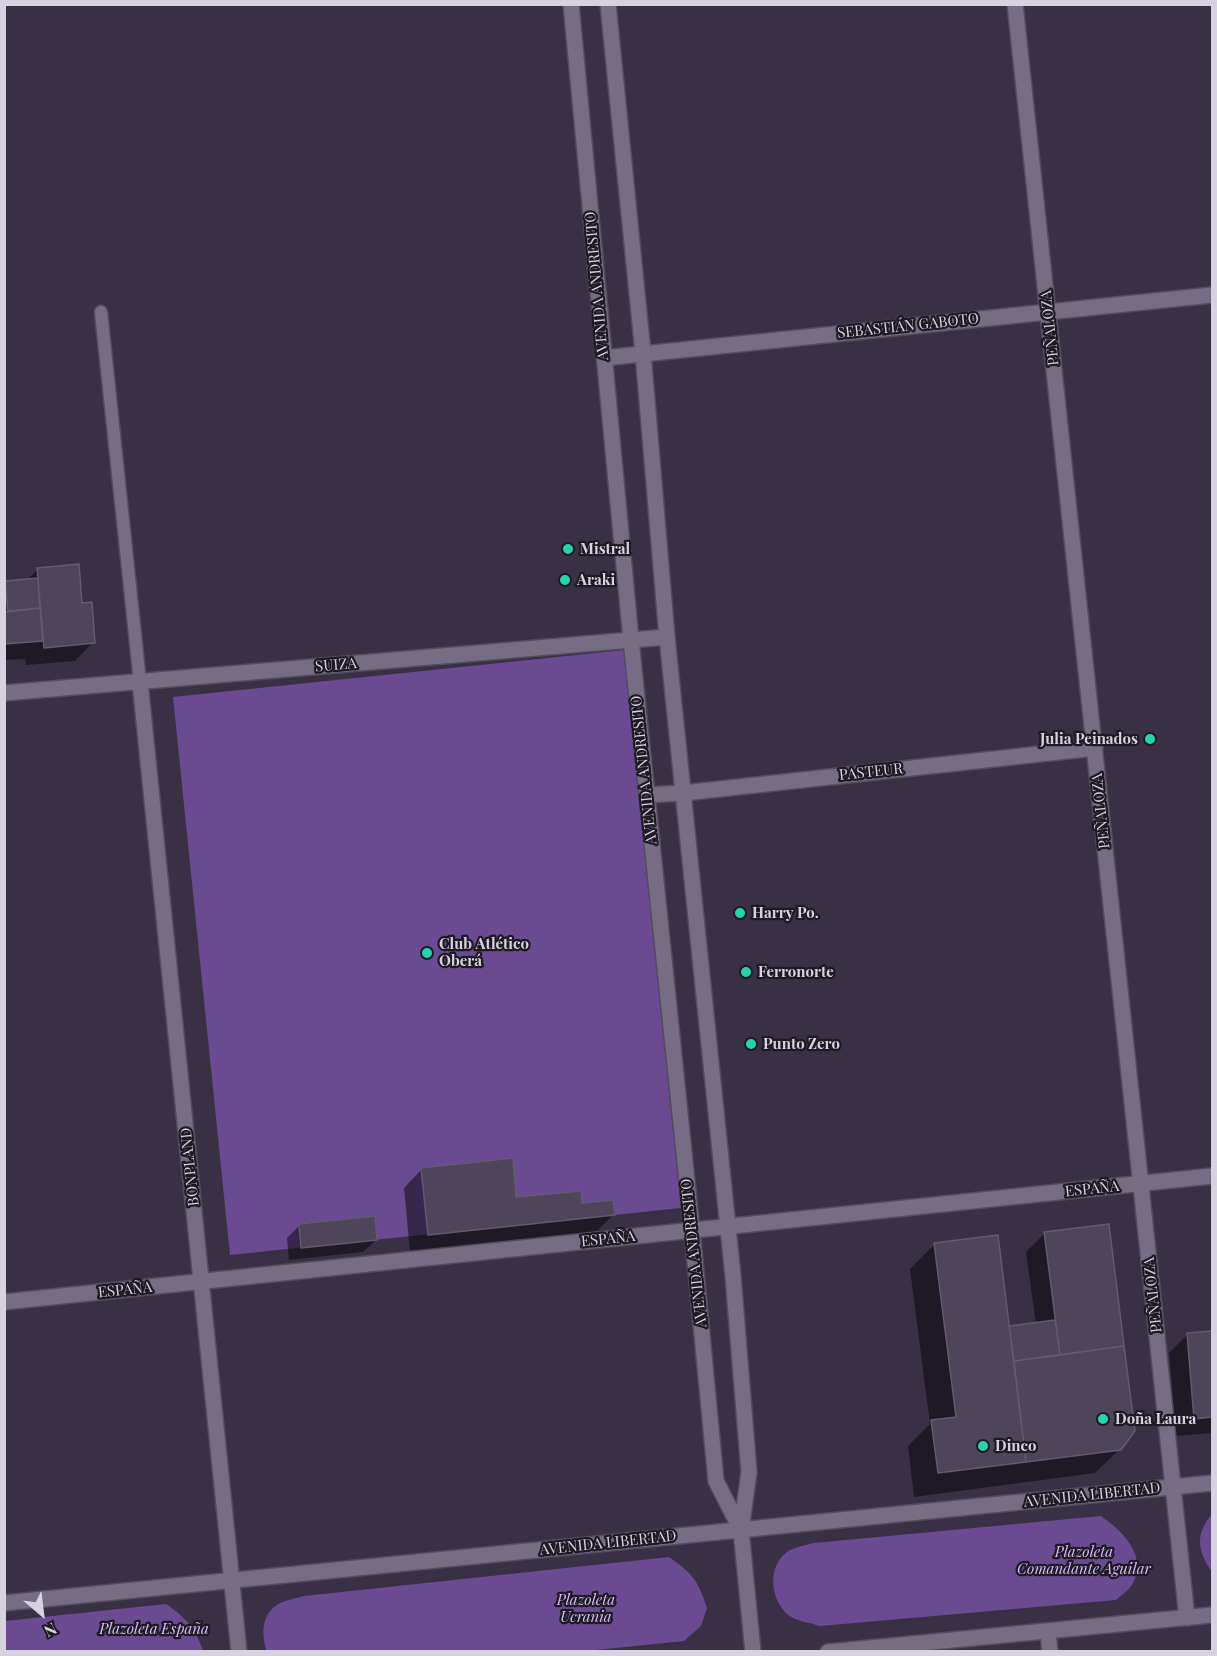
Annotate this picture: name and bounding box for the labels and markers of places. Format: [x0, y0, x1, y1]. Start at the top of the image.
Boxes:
place label: Mistral [580, 540, 630, 558]
marker: Mistral [561, 542, 575, 556]
place label: Araki [577, 571, 615, 589]
marker: Araki [558, 573, 572, 587]
place label: Julia Peinados [1040, 730, 1138, 748]
marker: Julia Peinados [1143, 732, 1157, 746]
place label: Harry Po. [752, 904, 819, 922]
marker: Harry Po. [733, 906, 747, 920]
place label: Club Atlético Oberá [439, 935, 529, 970]
marker: Club Atlético Oberá [420, 946, 434, 960]
place label: Ferronorte [758, 963, 834, 981]
marker: Ferronorte [739, 965, 753, 979]
place label: Punto Zero [763, 1035, 840, 1053]
marker: Punto Zero [744, 1037, 758, 1051]
place label: Doña Laura [1115, 1410, 1196, 1428]
marker: Doña Laura [1096, 1412, 1110, 1426]
place label: Dinco [995, 1437, 1036, 1455]
marker: Dinco [976, 1439, 990, 1453]

